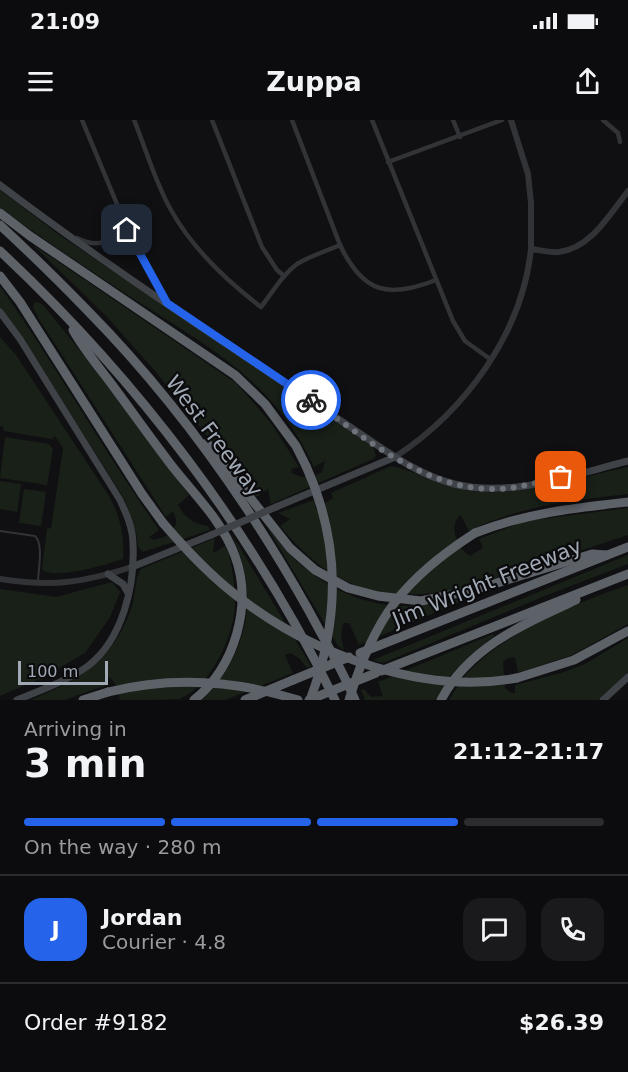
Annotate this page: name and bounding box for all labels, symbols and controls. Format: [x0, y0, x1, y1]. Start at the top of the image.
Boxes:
text: 21:09 [30, 9, 100, 34]
icon: menu [24, 65, 57, 98]
icon: share [571, 65, 604, 98]
text: Zuppa [266, 66, 362, 97]
pin [101, 204, 152, 255]
icon: home [110, 213, 143, 246]
courier [281, 370, 341, 430]
street label: West Freeway [161, 371, 267, 501]
icon: bike [295, 384, 328, 417]
pin [535, 451, 586, 502]
icon: bag [544, 460, 577, 493]
street label: Jim Wright Freeway [387, 534, 585, 633]
scale bar [18, 658, 108, 686]
text: 100 m [27, 662, 78, 681]
text: Arriving in [24, 717, 127, 741]
text: 21:12–21:17 [453, 739, 604, 764]
text: 3 min [24, 741, 146, 786]
text: On the way · 280 m [24, 835, 222, 859]
button: chat [463, 898, 526, 961]
button: phone [541, 898, 604, 961]
text: Jordan [102, 905, 182, 930]
text: J [51, 917, 60, 942]
text: Courier · 4.8 [102, 930, 226, 954]
text: Order #9182 [24, 1010, 168, 1035]
text: $26.39 [519, 1010, 604, 1035]

